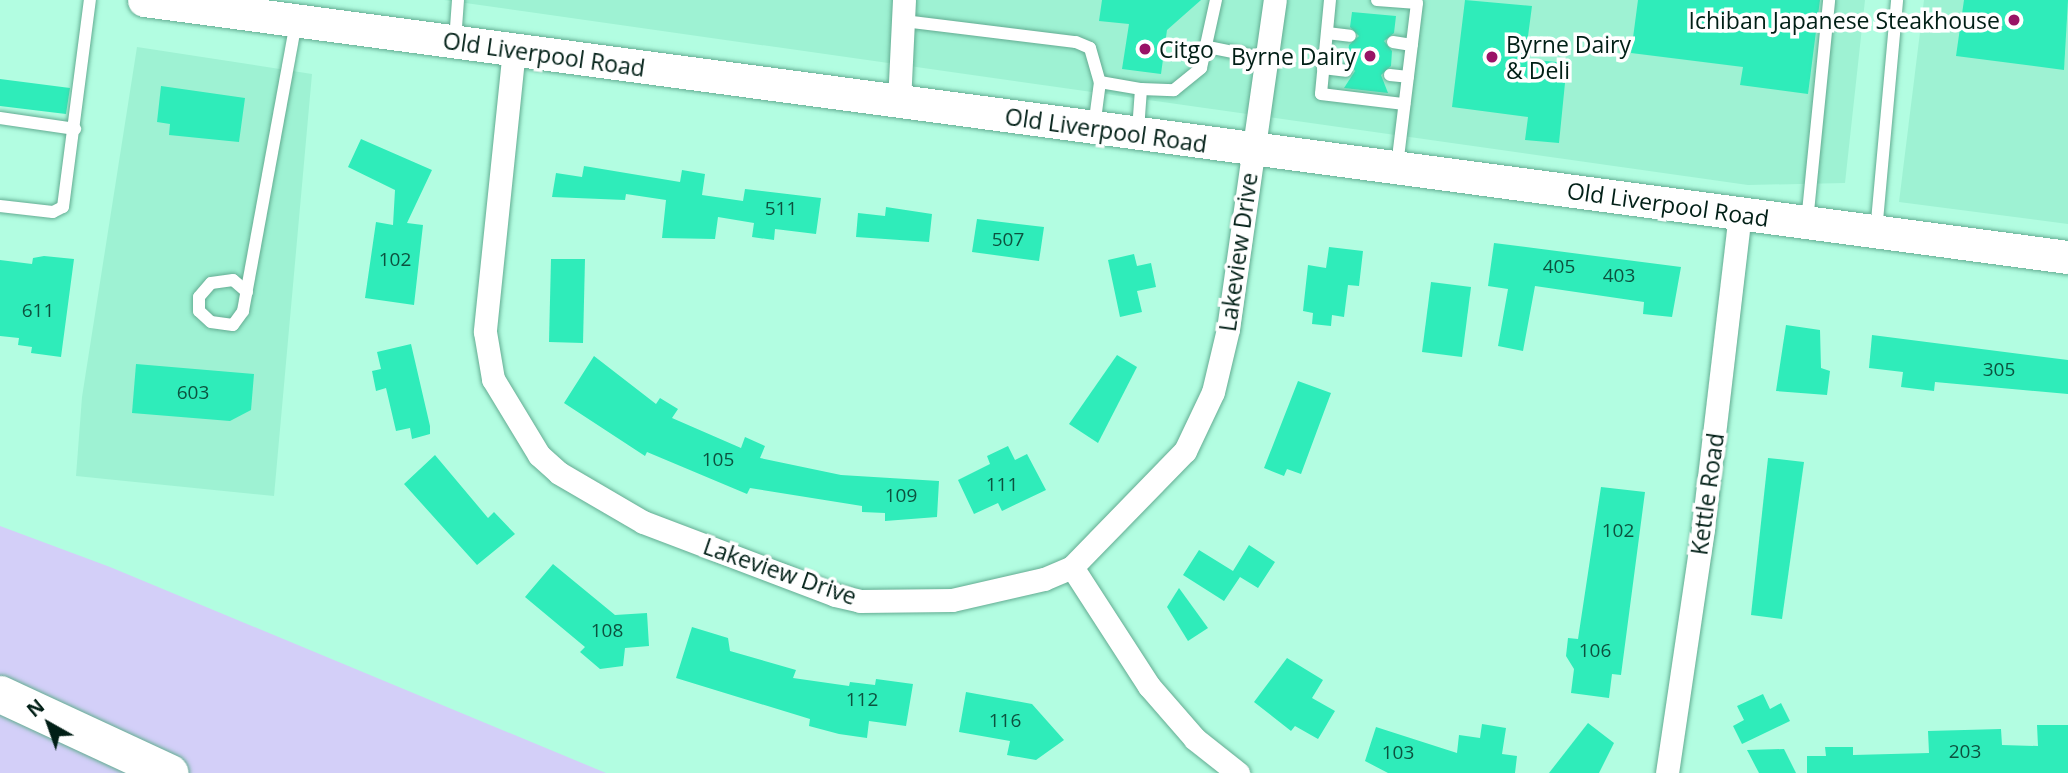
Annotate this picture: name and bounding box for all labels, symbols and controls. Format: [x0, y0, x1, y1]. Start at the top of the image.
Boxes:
place label: Ichiban Japanese Steakhouse [1689, 6, 2000, 34]
marker: Ichiban Japanese Steakhouse [2006, 12, 2022, 28]
street label: Old Liverpool Road [441, 26, 647, 82]
place label: Byrne Dairy & Deli [1506, 30, 1631, 84]
place label: Citgo [1159, 35, 1214, 63]
marker: Citgo [1137, 41, 1153, 57]
place label: Byrne Dairy [1231, 42, 1356, 70]
marker: Byrne Dairy [1362, 48, 1378, 64]
marker: Byrne Dairy & Deli [1484, 49, 1500, 65]
street label: Old Liverpool Road [1003, 102, 1209, 158]
street label: Lakeview Drive [1213, 171, 1263, 333]
street label: Old Liverpool Road [1565, 176, 1771, 232]
house number: 511 [765, 198, 797, 220]
house number: 507 [992, 229, 1024, 251]
house number: 102 [379, 249, 411, 271]
house number: 405 [1543, 256, 1575, 278]
house number: 403 [1603, 265, 1635, 287]
house number: 611 [22, 300, 54, 322]
house number: 305 [1983, 359, 2015, 381]
house number: 603 [177, 382, 209, 404]
street label: Kettle Road [1685, 431, 1729, 557]
house number: 105 [702, 449, 734, 471]
house number: 111 [986, 474, 1018, 496]
house number: 109 [885, 485, 917, 507]
house number: 102 [1602, 520, 1634, 542]
street label: Lakeview Drive [700, 532, 860, 610]
house number: 108 [591, 620, 623, 642]
house number: 106 [1579, 640, 1611, 662]
north arrow [14, 689, 84, 759]
house number: 112 [846, 689, 878, 711]
text: N [21, 693, 50, 723]
house number: 116 [989, 710, 1021, 732]
house number: 203 [1949, 741, 1981, 763]
house number: 103 [1382, 742, 1414, 764]

